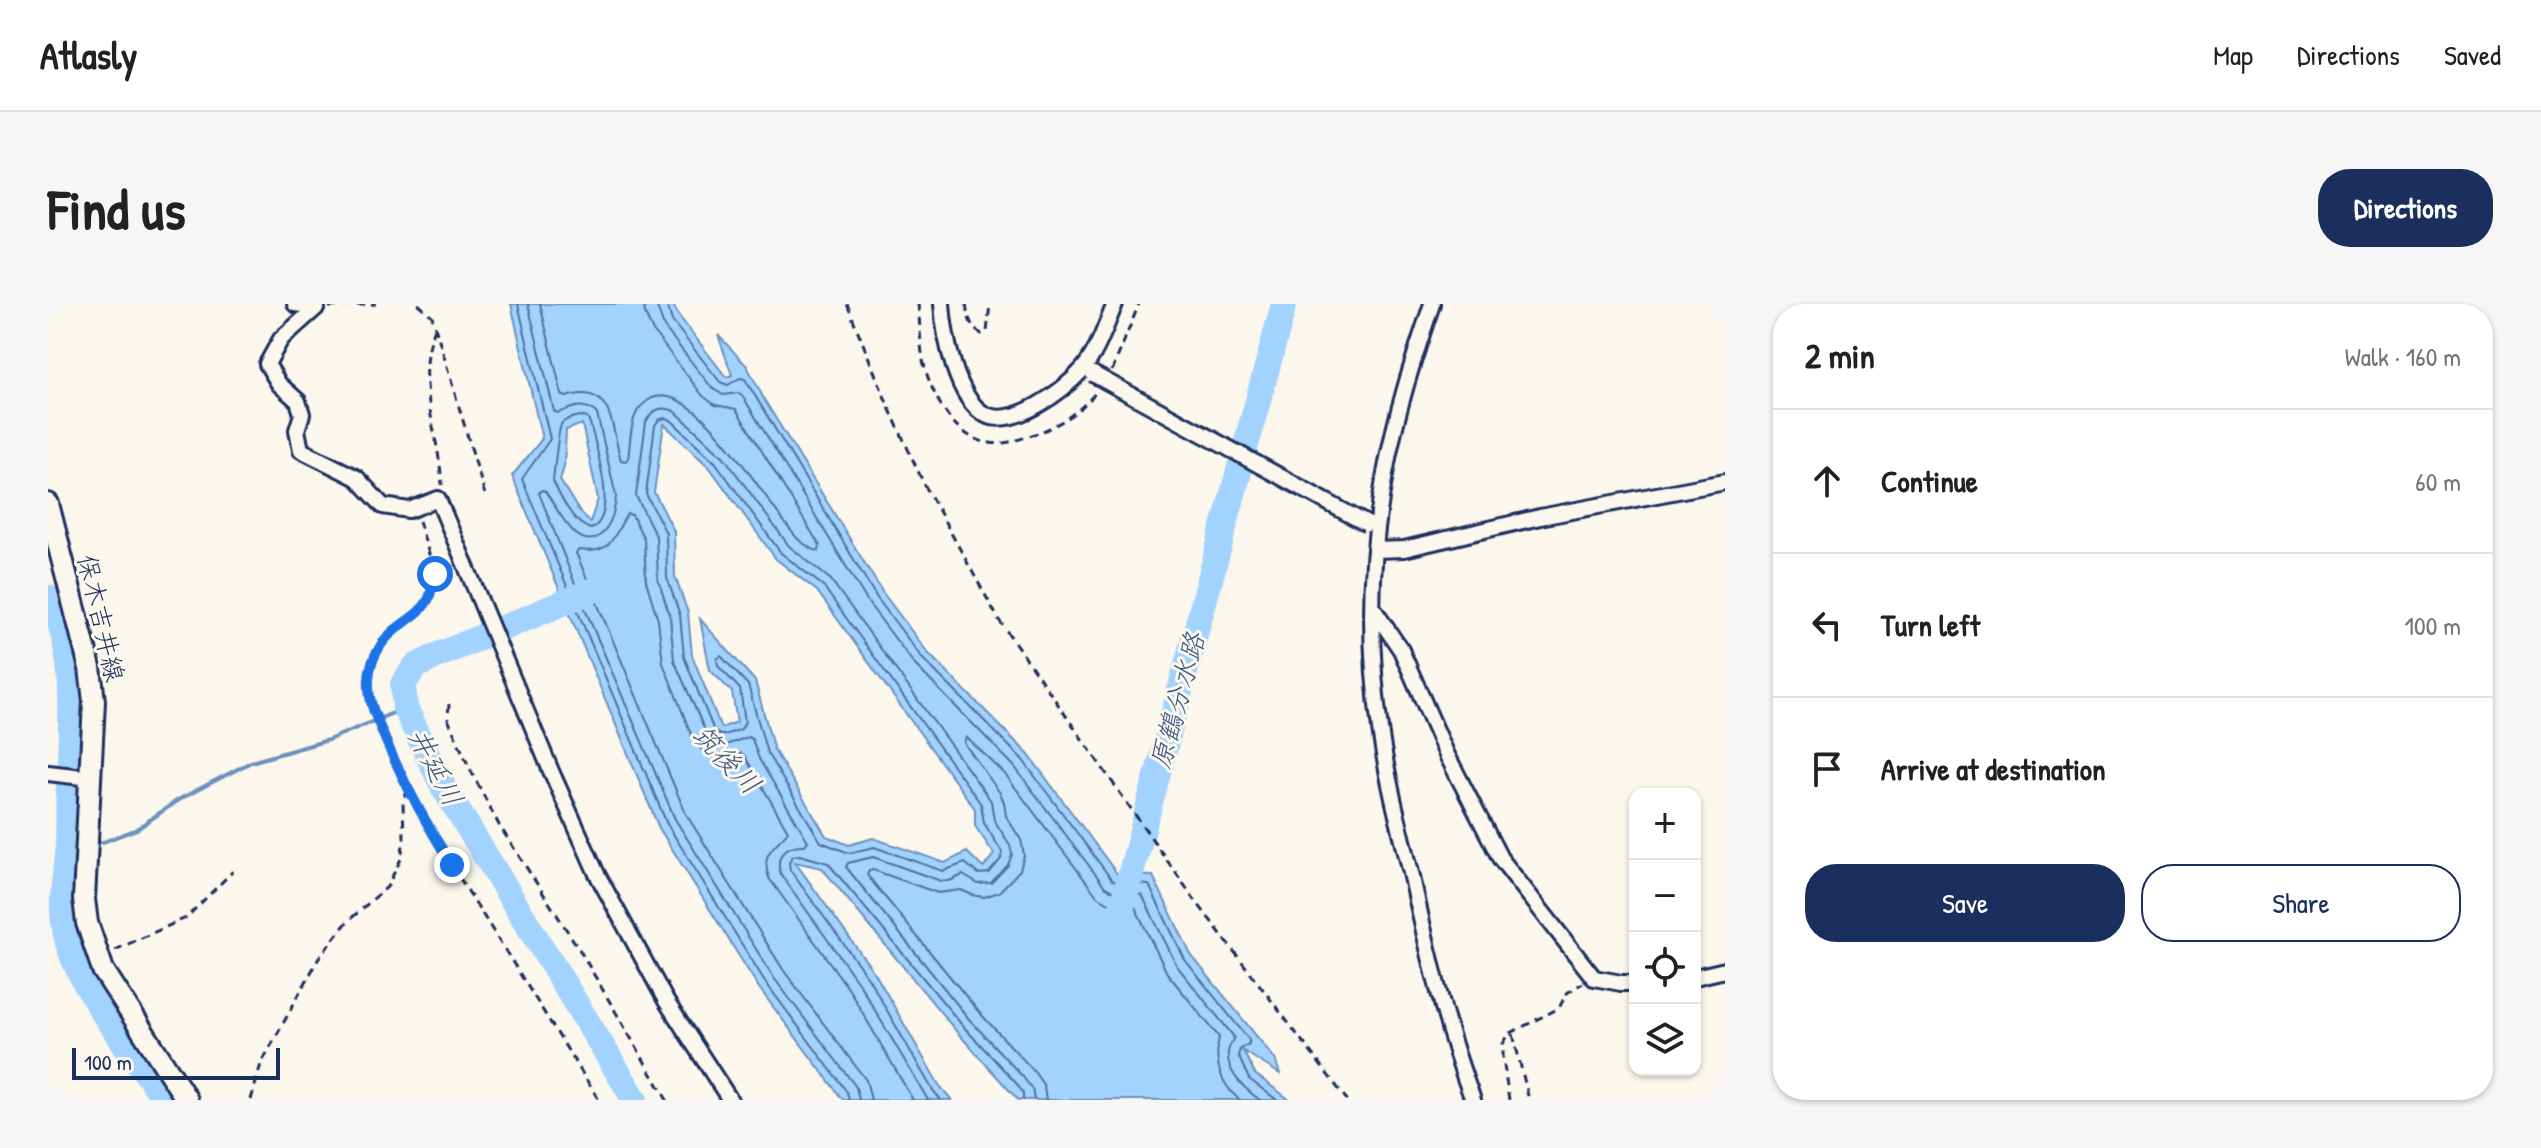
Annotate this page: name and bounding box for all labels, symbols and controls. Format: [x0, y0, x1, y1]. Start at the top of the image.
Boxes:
text: Atlasly [40, 29, 137, 81]
text: Map [2213, 36, 2253, 74]
text: Directions [2297, 36, 2400, 74]
text: Saved [2444, 36, 2501, 74]
button: Directions [2318, 169, 2493, 247]
text: Find us [48, 171, 186, 246]
text: 2 min [1805, 333, 1875, 379]
text: Walk · 160 m [2345, 339, 2461, 374]
icon: ahead [1805, 459, 1849, 503]
text: Continue [1881, 461, 1978, 501]
text: 60 m [2415, 464, 2461, 499]
street label: 保木吉井線 [70, 551, 133, 685]
route start [417, 556, 453, 592]
icon: left [1805, 603, 1849, 647]
text: Turn left [1881, 605, 1980, 645]
text: 100 m [2405, 608, 2461, 643]
water label: 原鶴分水路 [1141, 627, 1214, 774]
water label: 筑後川 [684, 716, 770, 802]
water label: 井延川 [400, 721, 472, 813]
icon: arrive [1805, 747, 1849, 791]
text: Arrive at destination [1881, 749, 2106, 789]
map controls [1629, 788, 1701, 1076]
button: + [1629, 788, 1701, 860]
route end [434, 847, 470, 883]
button: − [1629, 860, 1701, 932]
button: Save [1805, 864, 2125, 942]
button: Share [2141, 864, 2461, 942]
button: locate [1629, 932, 1701, 1004]
button: layers [1629, 1004, 1701, 1076]
scale bar [72, 1044, 280, 1080]
text: 100 m [84, 1047, 132, 1077]

